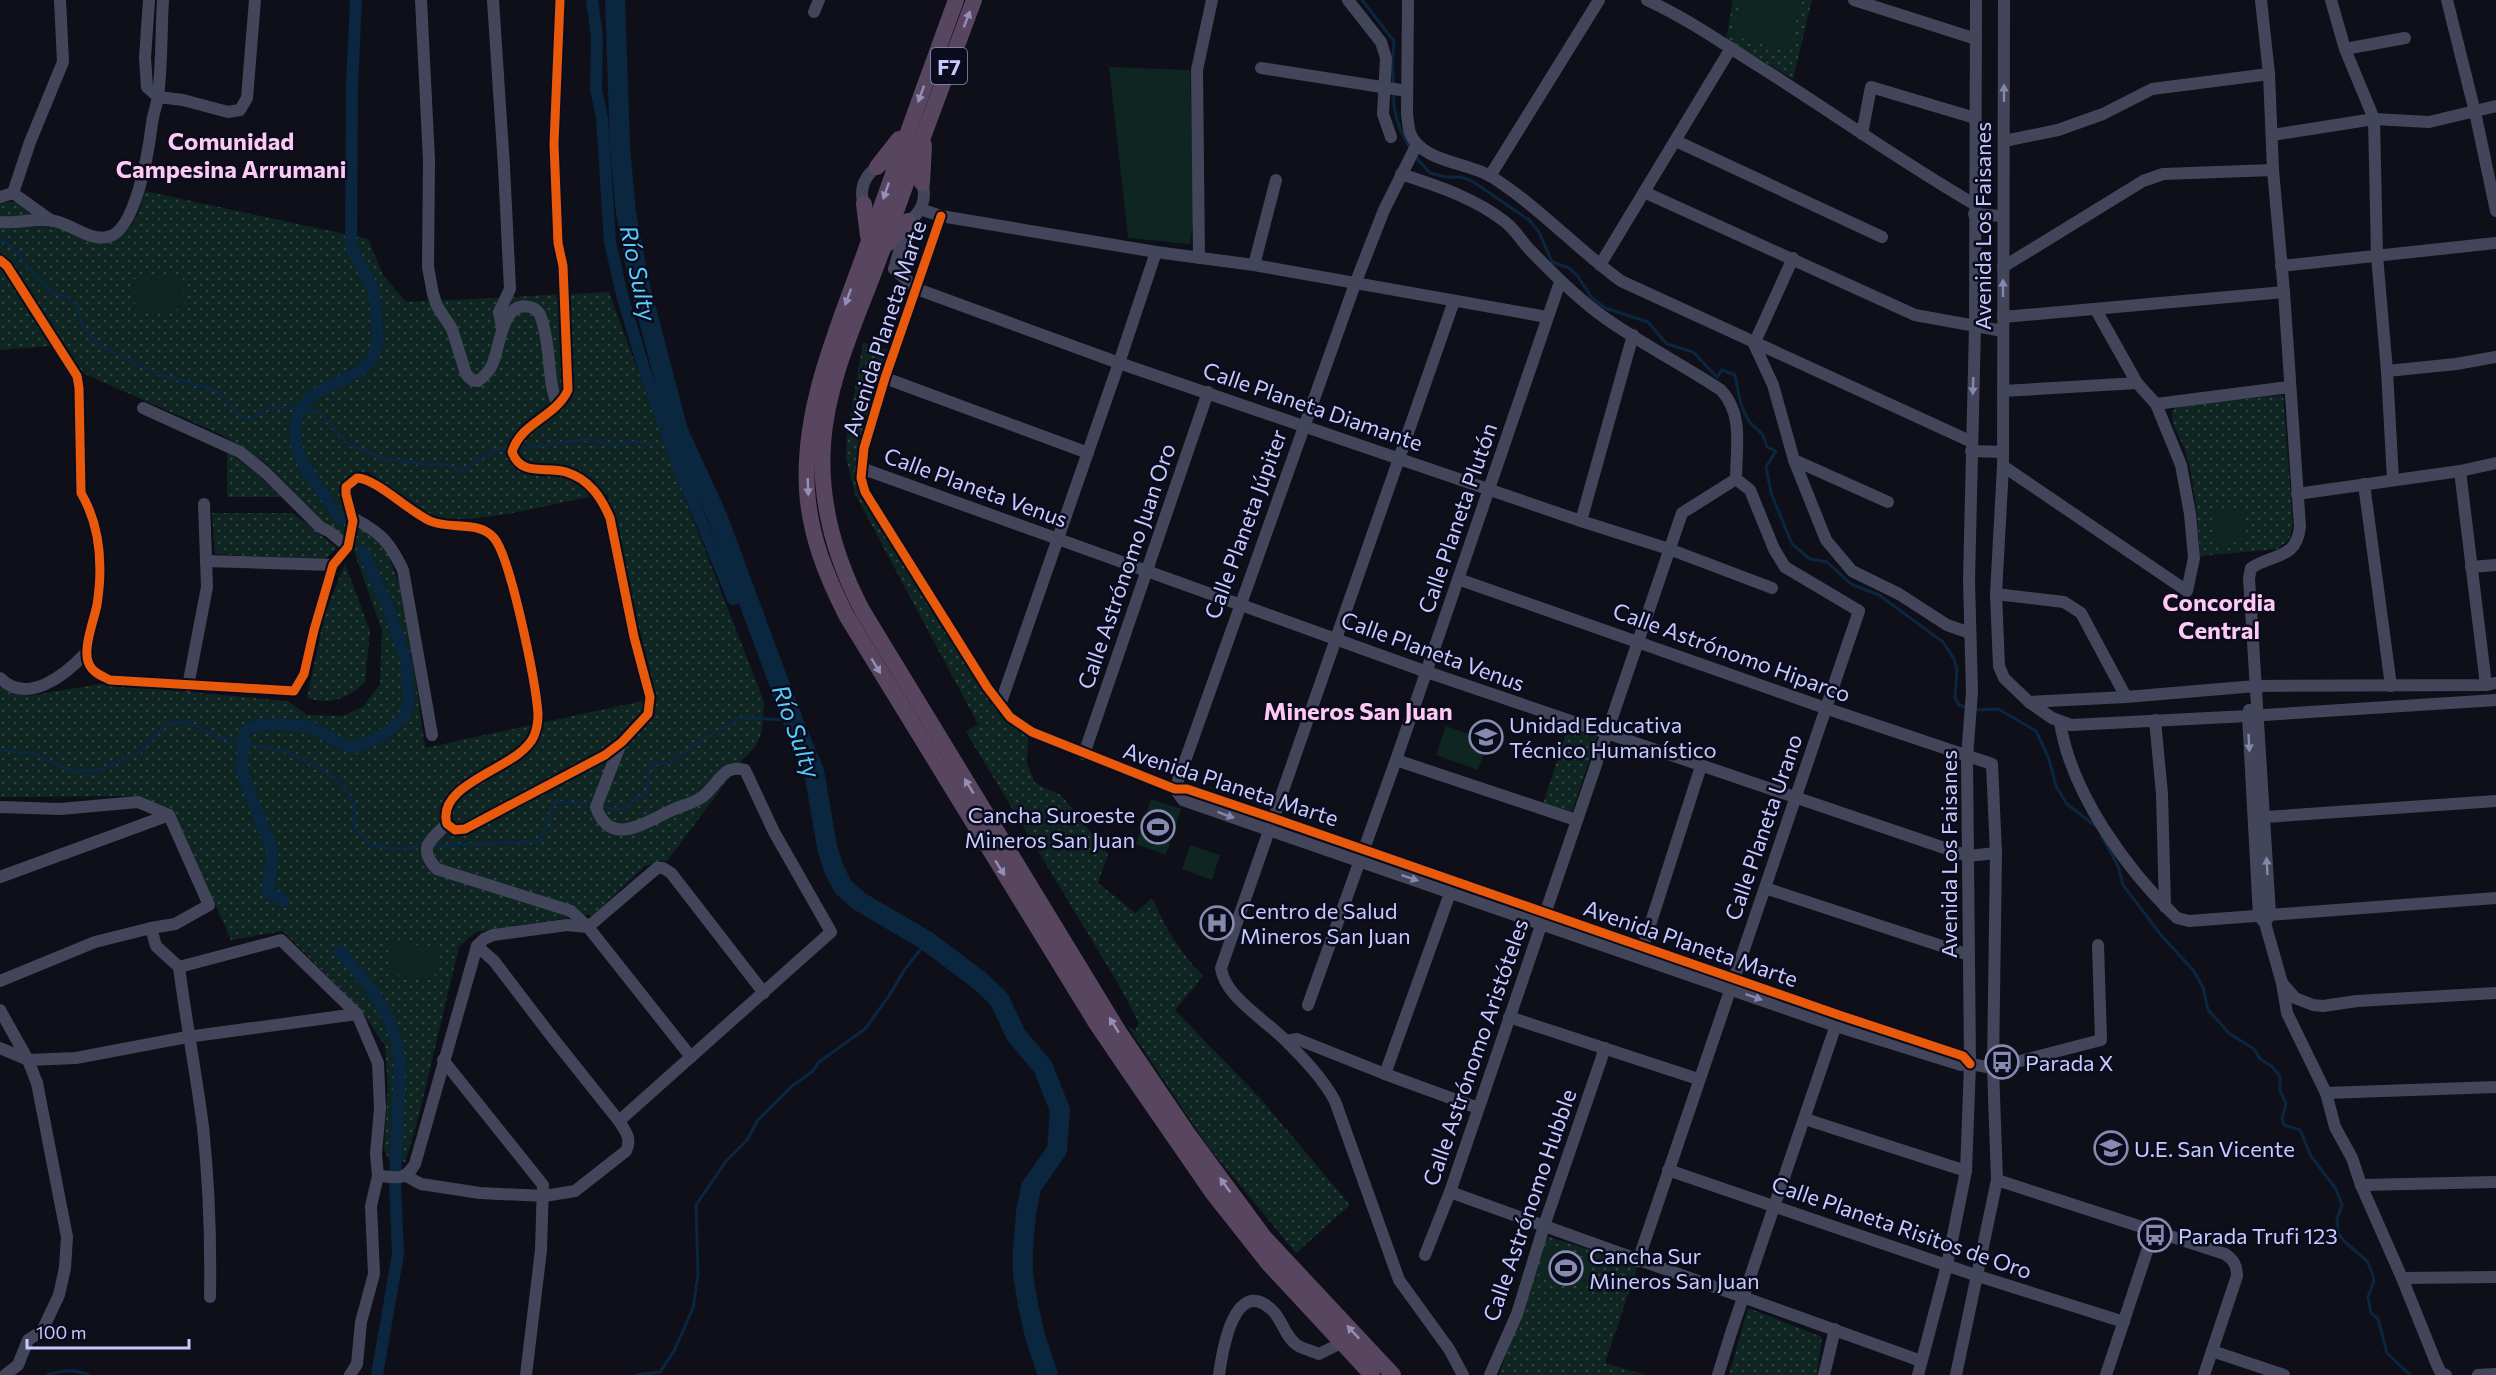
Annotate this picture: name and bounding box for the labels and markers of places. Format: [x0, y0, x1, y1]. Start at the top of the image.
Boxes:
place label: Unidad Educativa Técnico Humanístico [1509, 711, 1717, 763]
school or university icon: Unidad Educativa Técnico Humanístico [1468, 719, 1504, 755]
place label: Cancha Suroeste Mineros San Juan [964, 801, 1135, 853]
sports icon: Cancha Suroeste Mineros San Juan [1140, 809, 1176, 845]
place label: Centro de Salud Mineros San Juan [1240, 897, 1411, 949]
hospital icon: Centro de Salud Mineros San Juan [1199, 905, 1235, 941]
bus stop icon: Parada X [1984, 1044, 2020, 1080]
place label: Parada X [2025, 1049, 2114, 1076]
school or university icon: U.E. San Vicente [2093, 1130, 2129, 1166]
place label: U.E. San Vicente [2134, 1135, 2295, 1162]
bus stop icon: Parada Trufi 123 [2137, 1217, 2173, 1253]
place label: Parada Trufi 123 [2178, 1222, 2338, 1249]
place label: Cancha Sur Mineros San Juan [1589, 1242, 1760, 1294]
sports icon: Cancha Sur Mineros San Juan [1548, 1250, 1584, 1286]

